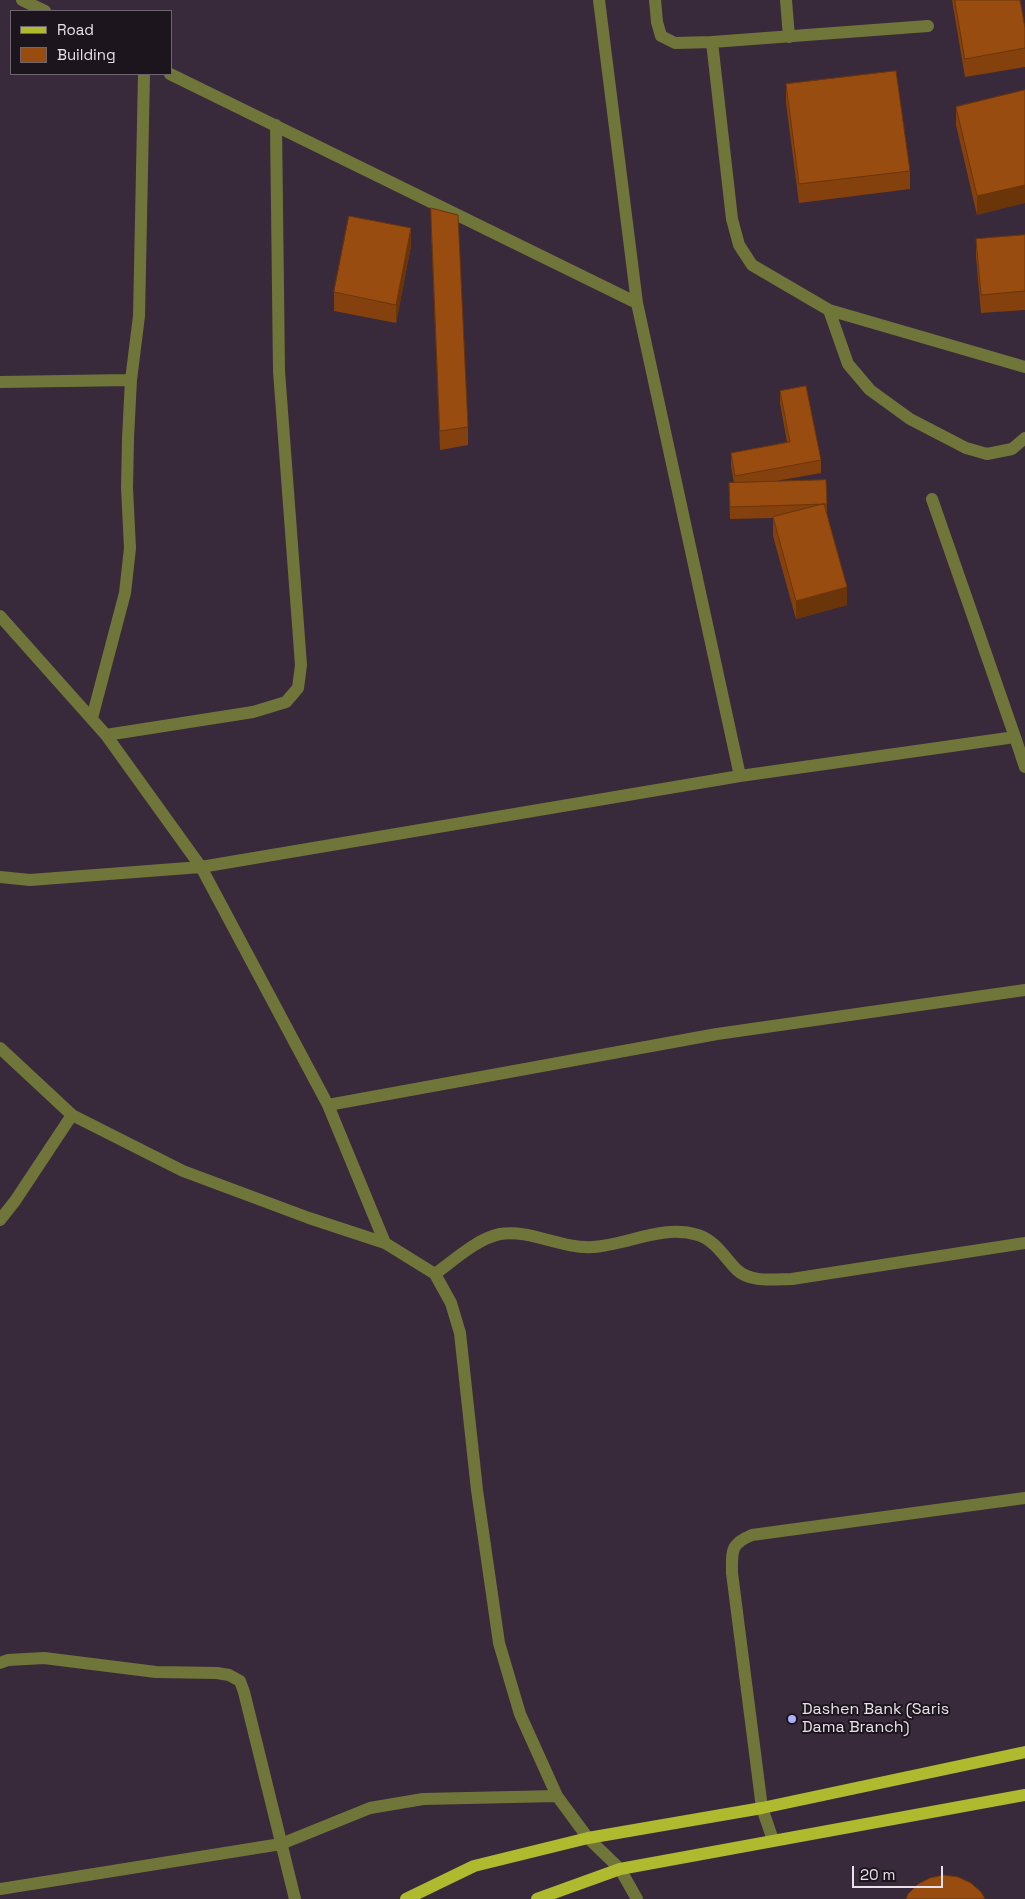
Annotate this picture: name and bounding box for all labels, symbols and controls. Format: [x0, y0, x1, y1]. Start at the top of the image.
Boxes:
legend [10, 10, 172, 75]
text: Road [57, 20, 94, 39]
text: Building [57, 45, 116, 64]
place label: Dashen Bank (Saris Dama Branch) [802, 1700, 949, 1738]
marker: Dashen Bank (Saris Dama Branch) [786, 1713, 798, 1725]
scale bar [855, 1856, 946, 1888]
text: 20 m [860, 1865, 895, 1884]

